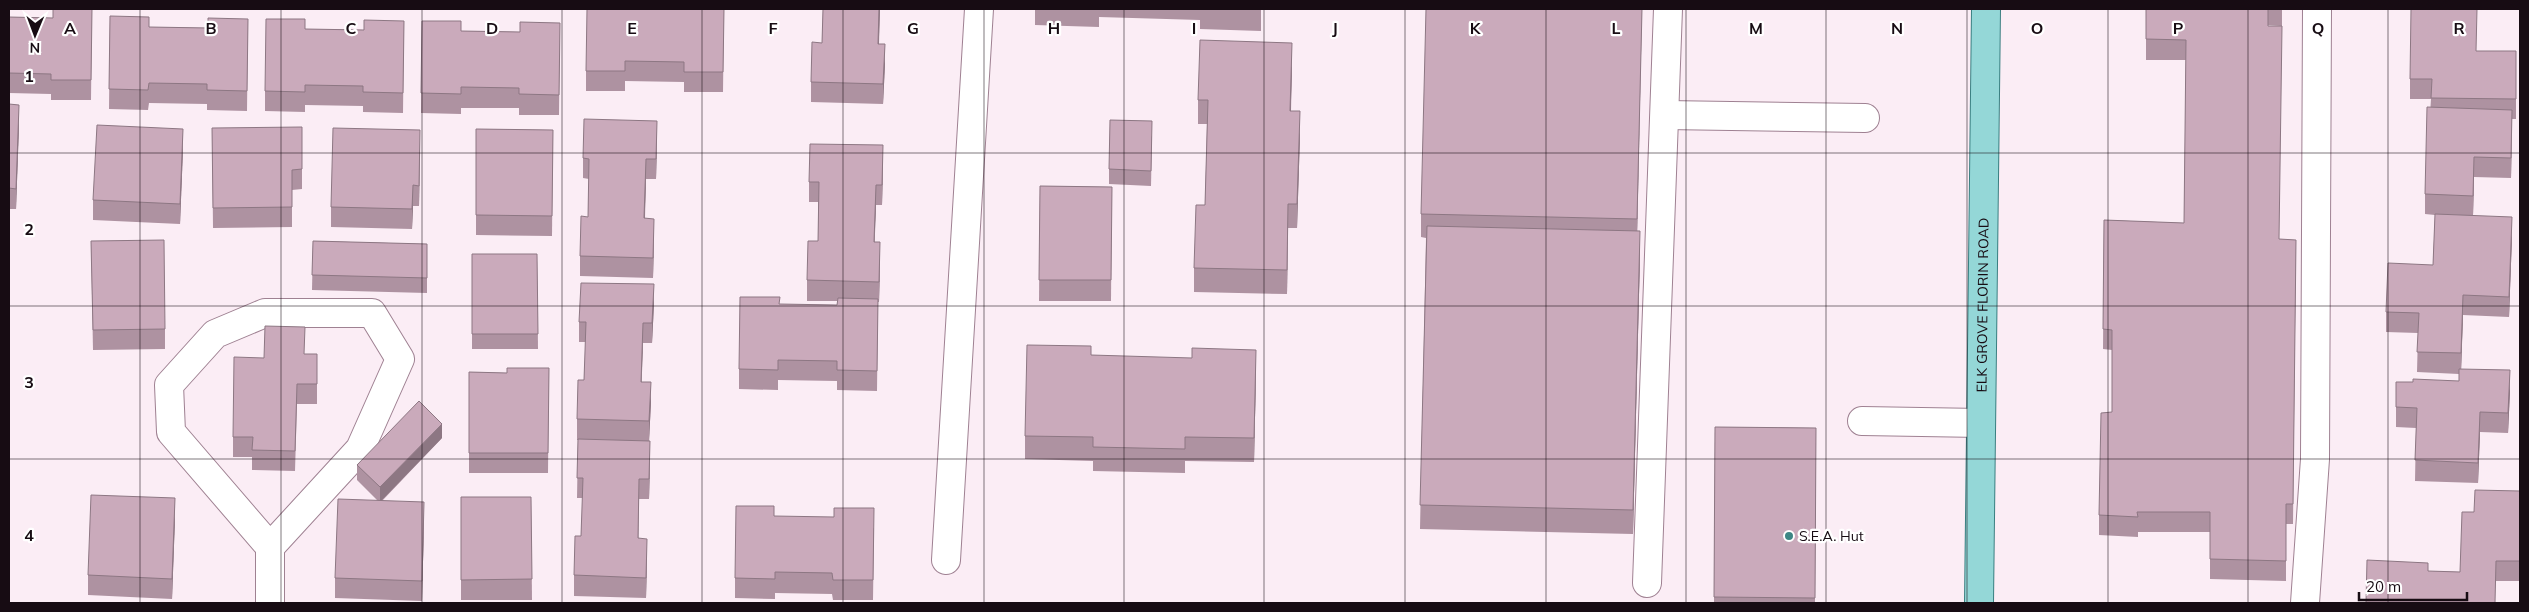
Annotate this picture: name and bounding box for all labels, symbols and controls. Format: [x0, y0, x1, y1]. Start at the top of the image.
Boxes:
north arrow [10, 10, 60, 60]
text: A [64, 18, 76, 38]
text: B [205, 18, 217, 38]
text: C [346, 18, 357, 38]
text: D [486, 18, 498, 38]
text: E [627, 18, 637, 38]
text: F [768, 18, 778, 38]
text: G [907, 18, 919, 38]
text: H [1048, 18, 1060, 38]
text: I [1192, 18, 1196, 38]
text: J [1332, 18, 1338, 38]
text: K [1470, 18, 1482, 38]
text: L [1612, 18, 1621, 38]
text: M [1749, 18, 1763, 38]
text: N [1891, 18, 1903, 38]
text: O [2031, 18, 2043, 38]
text: P [2173, 18, 2184, 38]
text: Q [2312, 18, 2324, 38]
text: R [2453, 18, 2465, 38]
text: N [29, 39, 40, 57]
text: 1 [24, 66, 34, 86]
street label: ELK GROVE FLORIN ROAD [1972, 217, 1993, 393]
text: 2 [24, 219, 34, 239]
text: 3 [24, 372, 34, 392]
text: 4 [24, 525, 34, 545]
place label: S.E.A. Hut [1799, 527, 1864, 545]
marker: S.E.A. Hut [1783, 530, 1795, 542]
scale bar [2359, 570, 2466, 602]
text: 20 m [2366, 577, 2401, 596]

